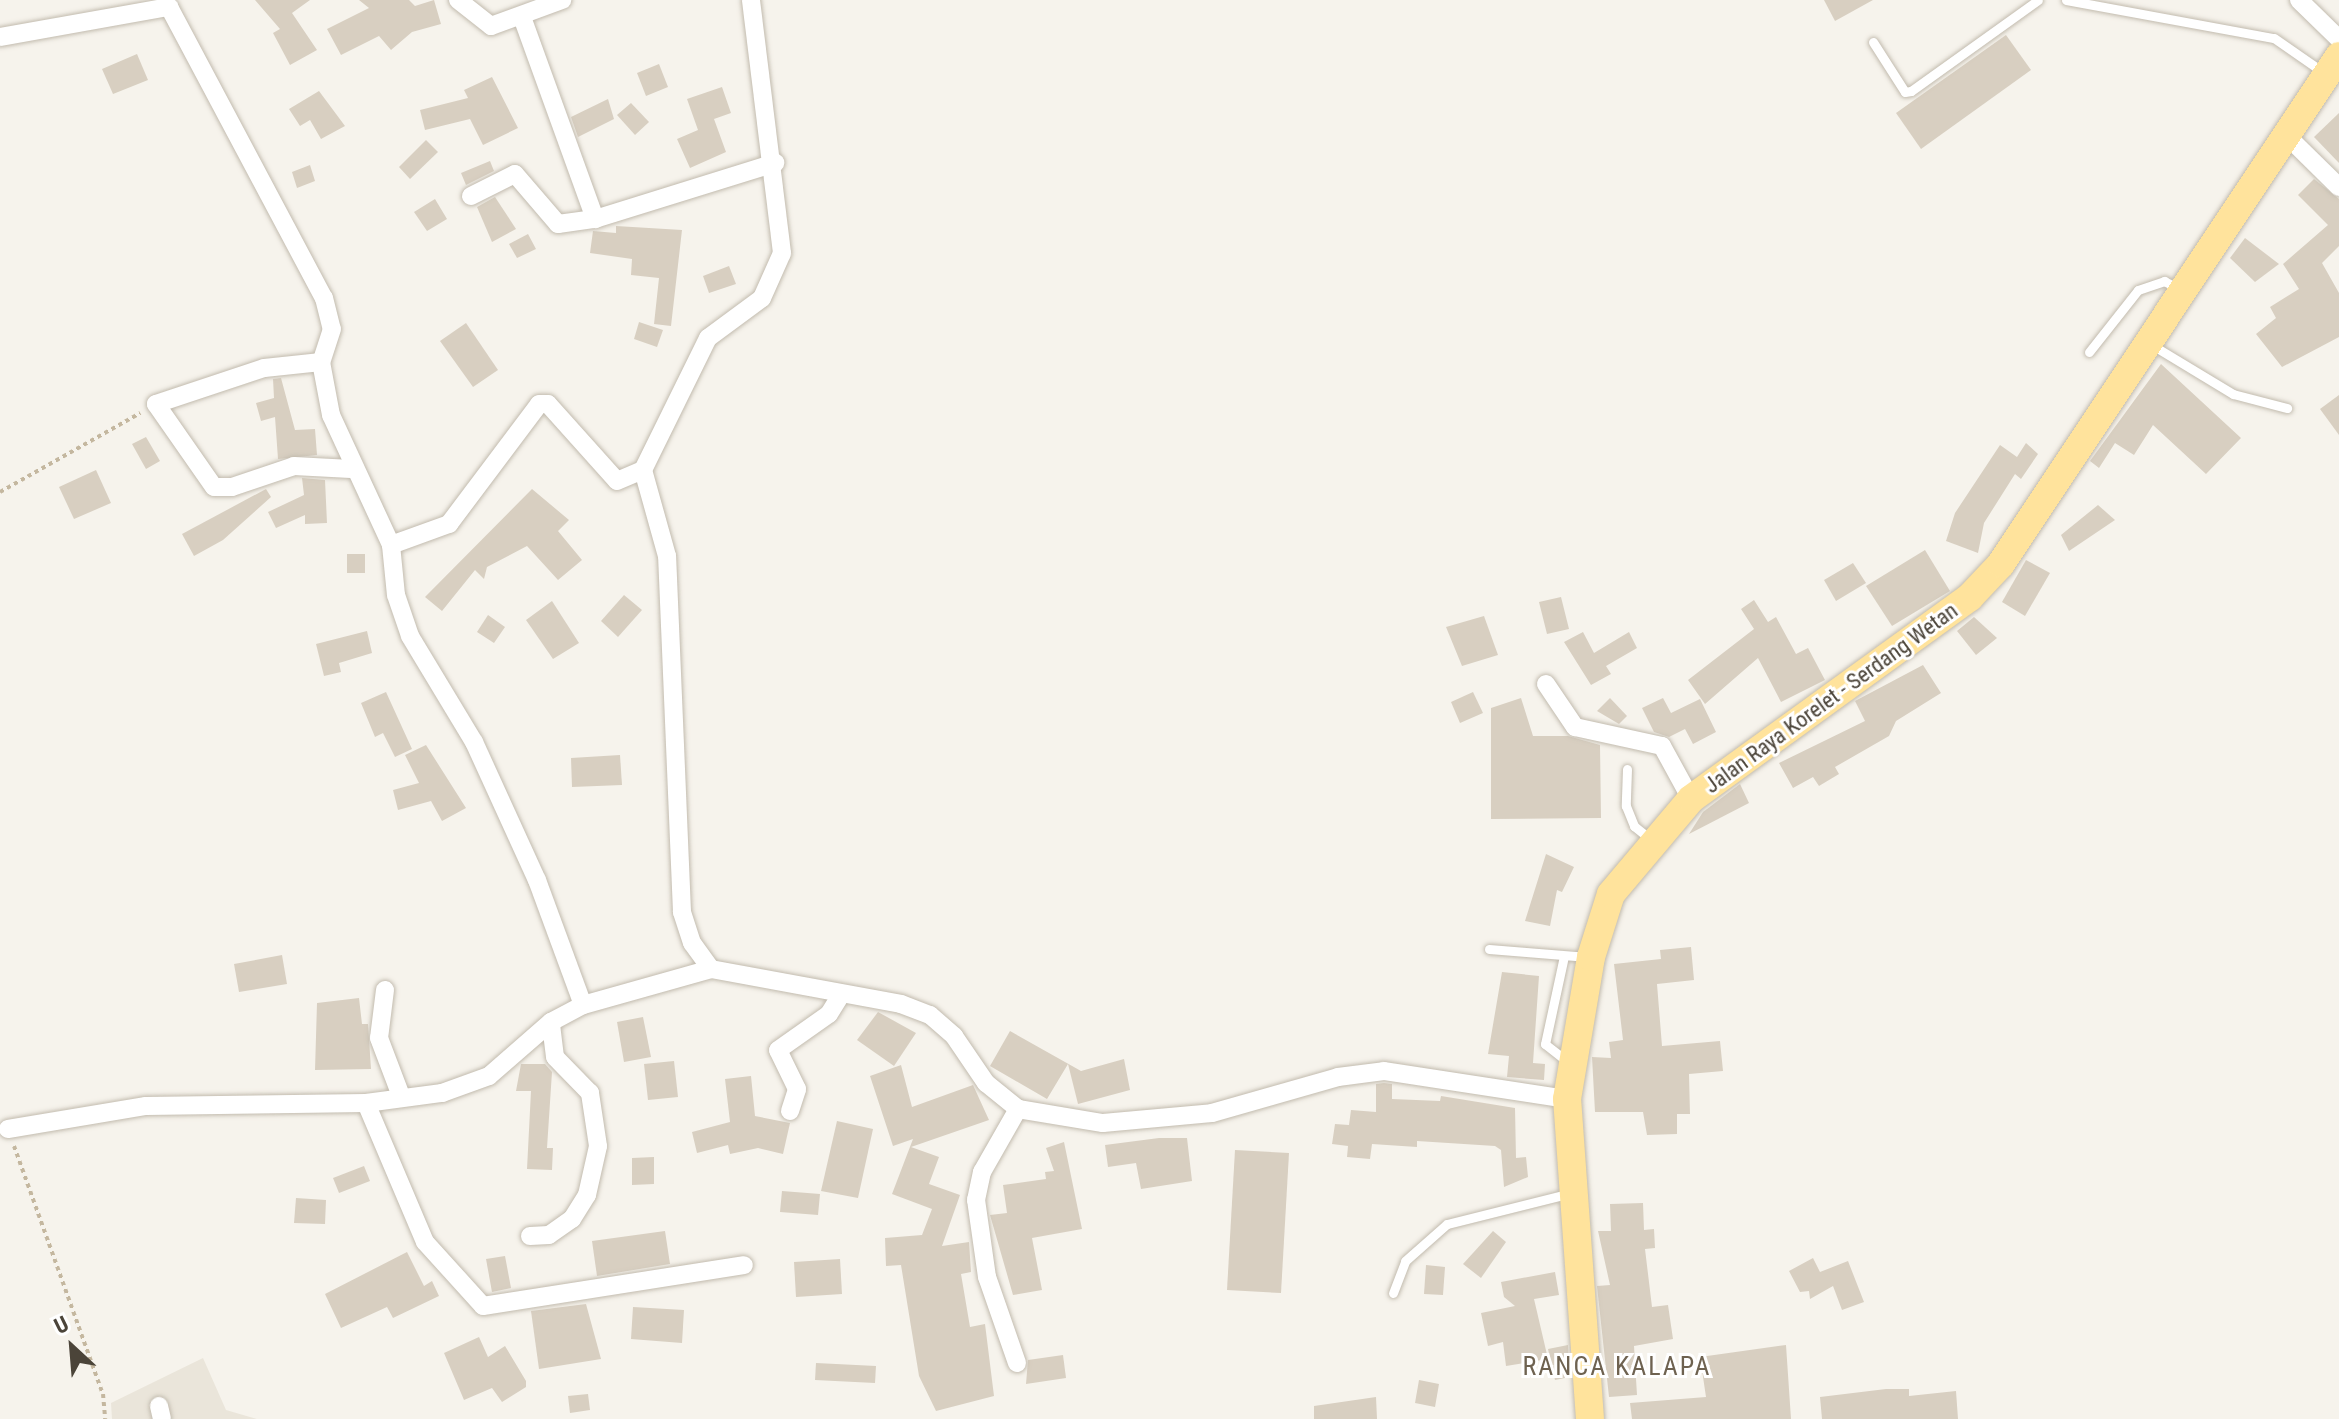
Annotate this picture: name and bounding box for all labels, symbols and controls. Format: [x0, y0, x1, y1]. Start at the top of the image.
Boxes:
street label: Jalan Raya Korelet - Serdang Wetan [1699, 597, 1963, 799]
north arrow [32, 1307, 112, 1387]
text: U [50, 1311, 72, 1339]
district label: RANCA KALAPA [1522, 1351, 1712, 1383]

